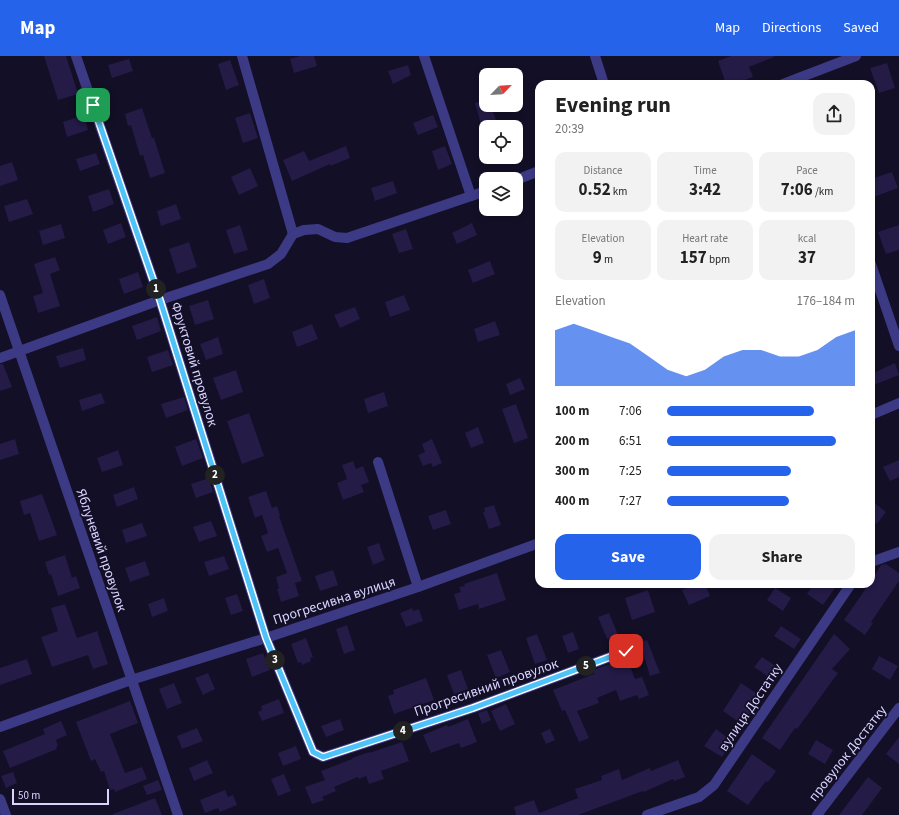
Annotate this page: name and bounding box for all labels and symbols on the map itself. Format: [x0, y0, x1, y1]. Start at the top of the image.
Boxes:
north arrow [479, 68, 523, 112]
pin [76, 88, 110, 122]
pin: 1 [146, 279, 166, 299]
street label: Фруктовий провулок [166, 300, 223, 429]
pin: 2 [205, 465, 225, 485]
street label: Яблуневий провулок [71, 486, 131, 614]
street label: Прогресивна вулиця [270, 572, 398, 630]
pin [609, 634, 643, 668]
pin: 3 [265, 650, 285, 670]
street label: Прогресивний провулок [412, 654, 561, 722]
pin: 5 [576, 656, 596, 676]
street label: вулиця Достатку [714, 659, 788, 756]
street label: провулок Достатку [804, 701, 892, 806]
pin: 4 [393, 721, 413, 741]
scale bar [12, 787, 109, 806]

